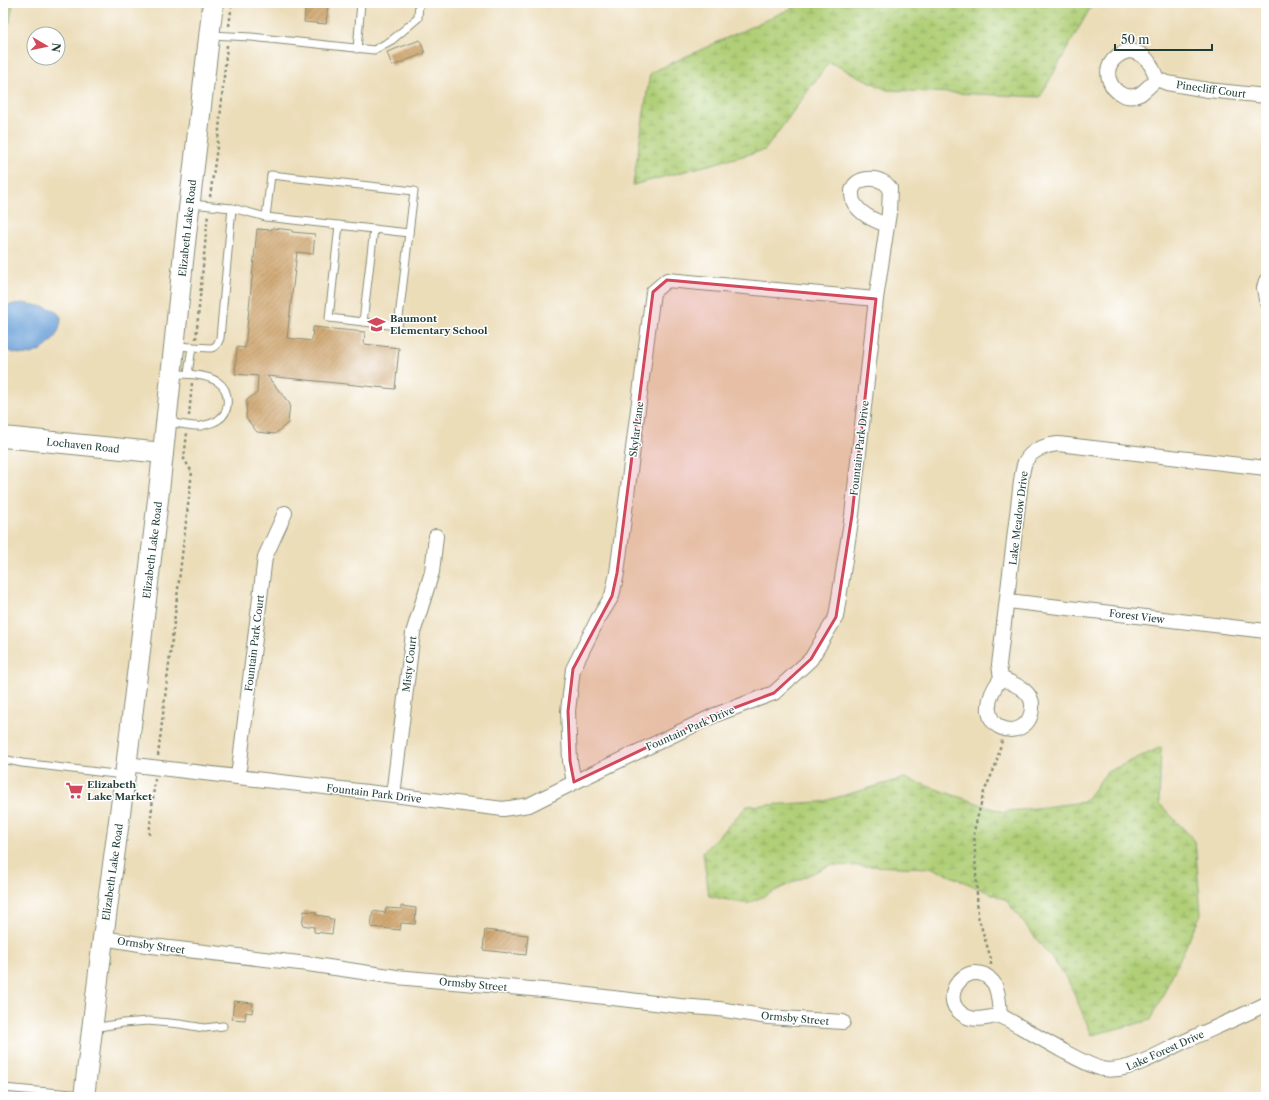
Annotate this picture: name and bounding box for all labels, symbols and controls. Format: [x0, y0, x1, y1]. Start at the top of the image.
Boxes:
north arrow [26, 26, 66, 66]
scale bar [1115, 26, 1212, 52]
text: 50 m [1121, 32, 1150, 47]
text: N [48, 42, 64, 54]
street label: Pinecliff Court [1175, 78, 1247, 101]
street label: Elizabeth Lake Road [176, 179, 199, 277]
place label: Baumont Elementary School [390, 312, 488, 337]
school or university icon: Baumont Elementary School [367, 314, 387, 334]
street label: Fountain Park Drive [847, 399, 872, 496]
street label: Skylar Lane [627, 400, 646, 458]
street label: Lochaven Road [46, 435, 120, 456]
street label: Lake Meadow Drive [1006, 470, 1031, 566]
street label: Elizabeth Lake Road [140, 501, 165, 599]
street label: Fountain Park Court [242, 593, 267, 692]
street label: Forest View [1108, 607, 1166, 626]
street label: Misty Court [400, 635, 419, 693]
street label: Fountain Park Drive [644, 703, 737, 754]
place label: Elizabeth Lake Market [87, 778, 152, 803]
supermarket icon: Elizabeth Lake Market [64, 780, 84, 800]
street label: Fountain Park Drive [326, 781, 423, 806]
street label: Elizabeth Lake Road [99, 823, 126, 921]
street label: Ormsby Street [116, 934, 186, 957]
street label: Ormsby Street [438, 975, 508, 994]
street label: Ormsby Street [760, 1009, 830, 1028]
street label: Lake Forest Drive [1124, 1027, 1207, 1073]

